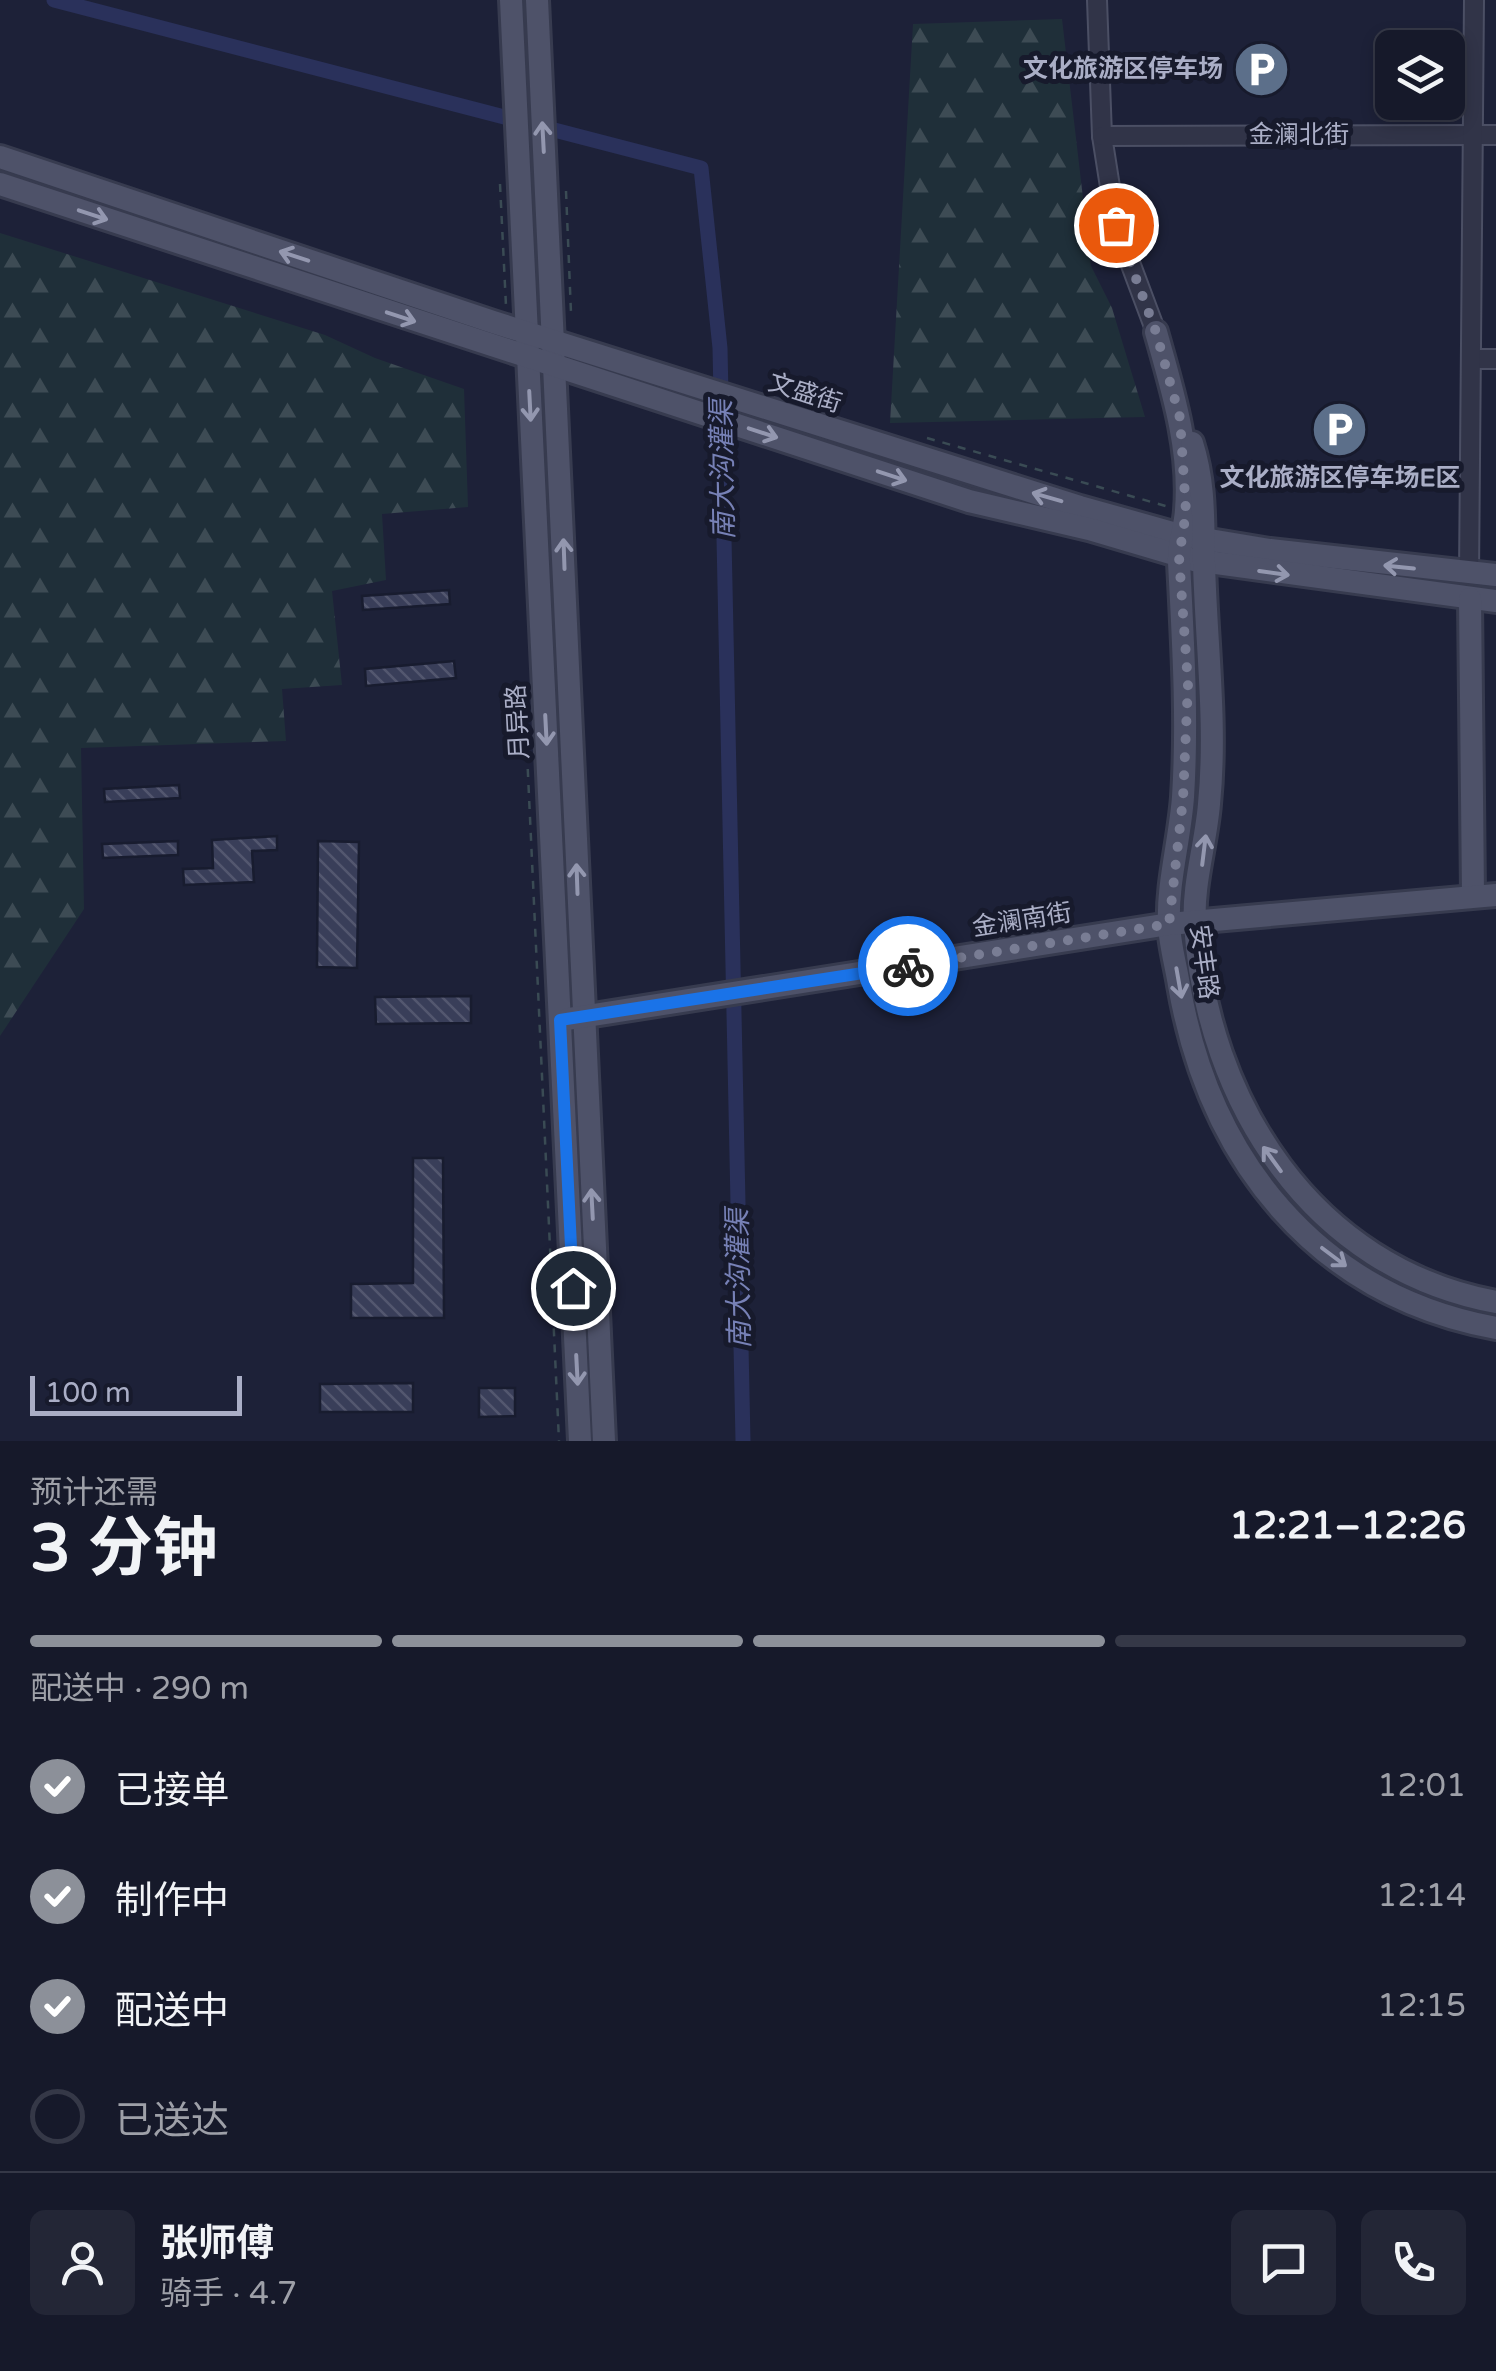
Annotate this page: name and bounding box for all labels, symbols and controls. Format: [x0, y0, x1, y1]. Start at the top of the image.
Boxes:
map controls [1375, 30, 1465, 120]
button: layers [1375, 30, 1465, 120]
parking icon: 文化旅游区停车场 [1232, 39, 1292, 99]
place label: 文化旅游区停车场 [1023, 54, 1223, 84]
street label: 金澜北街 [1249, 120, 1349, 150]
one-way arrow [533, 121, 552, 153]
pin [1074, 183, 1159, 268]
icon: bag [1089, 198, 1144, 253]
one-way arrow [76, 207, 108, 225]
one-way arrow [278, 245, 310, 263]
one-way arrow [385, 310, 416, 328]
street label: 文盛街 [765, 367, 845, 419]
one-way arrow [521, 389, 540, 421]
water label: 南大沟灌渠 [705, 396, 741, 540]
parking icon: 文化旅游区停车场E区 [1310, 399, 1370, 459]
one-way arrow [746, 425, 778, 443]
place label: 文化旅游区停车场E区 [1220, 463, 1460, 493]
one-way arrow [876, 468, 908, 486]
one-way arrow [1031, 487, 1063, 506]
one-way arrow [554, 539, 573, 571]
one-way arrow [1383, 557, 1416, 576]
one-way arrow [1258, 565, 1290, 583]
street label: 月异路 [501, 684, 535, 760]
one-way arrow [537, 714, 556, 746]
one-way arrow [1195, 834, 1213, 867]
one-way arrow [567, 864, 586, 896]
street label: 金澜南街 [970, 897, 1074, 943]
courier [858, 916, 958, 1016]
street label: 安丰路 [1184, 923, 1224, 1001]
icon: bike [881, 939, 936, 994]
one-way arrow [1170, 966, 1189, 998]
one-way arrow [1262, 1145, 1283, 1173]
one-way arrow [582, 1188, 601, 1220]
water label: 南大沟灌渠 [721, 1205, 757, 1349]
pin [531, 1246, 616, 1331]
one-way arrow [1320, 1247, 1347, 1268]
icon: home [546, 1261, 601, 1316]
one-way arrow [568, 1353, 587, 1385]
scale bar [30, 1371, 242, 1416]
text: 100 m [45, 1376, 131, 1410]
text: 预计还需 [30, 1474, 158, 1512]
text: 12:21–12:26 [1229, 1503, 1466, 1549]
text: 3 分钟 [30, 1510, 218, 1589]
text: 配送中 · 290 m [30, 1670, 249, 1708]
icon: check [30, 1759, 85, 1814]
text: 12:01 [1377, 1767, 1466, 1805]
text: 已接单 [115, 1768, 229, 1814]
icon: check [30, 1869, 85, 1924]
text: 12:14 [1377, 1877, 1466, 1915]
text: 制作中 [115, 1878, 229, 1924]
icon: check [30, 1979, 85, 2034]
text: 12:15 [1377, 1987, 1466, 2025]
text: 配送中 [115, 1988, 229, 2034]
text: 已送达 [115, 2098, 229, 2144]
button: person [30, 2210, 135, 2315]
button: chat [1231, 2210, 1336, 2315]
button: phone [1361, 2210, 1466, 2315]
text: 张师傅 [160, 2221, 274, 2267]
text: 骑手 · 4.7 [160, 2275, 297, 2313]

